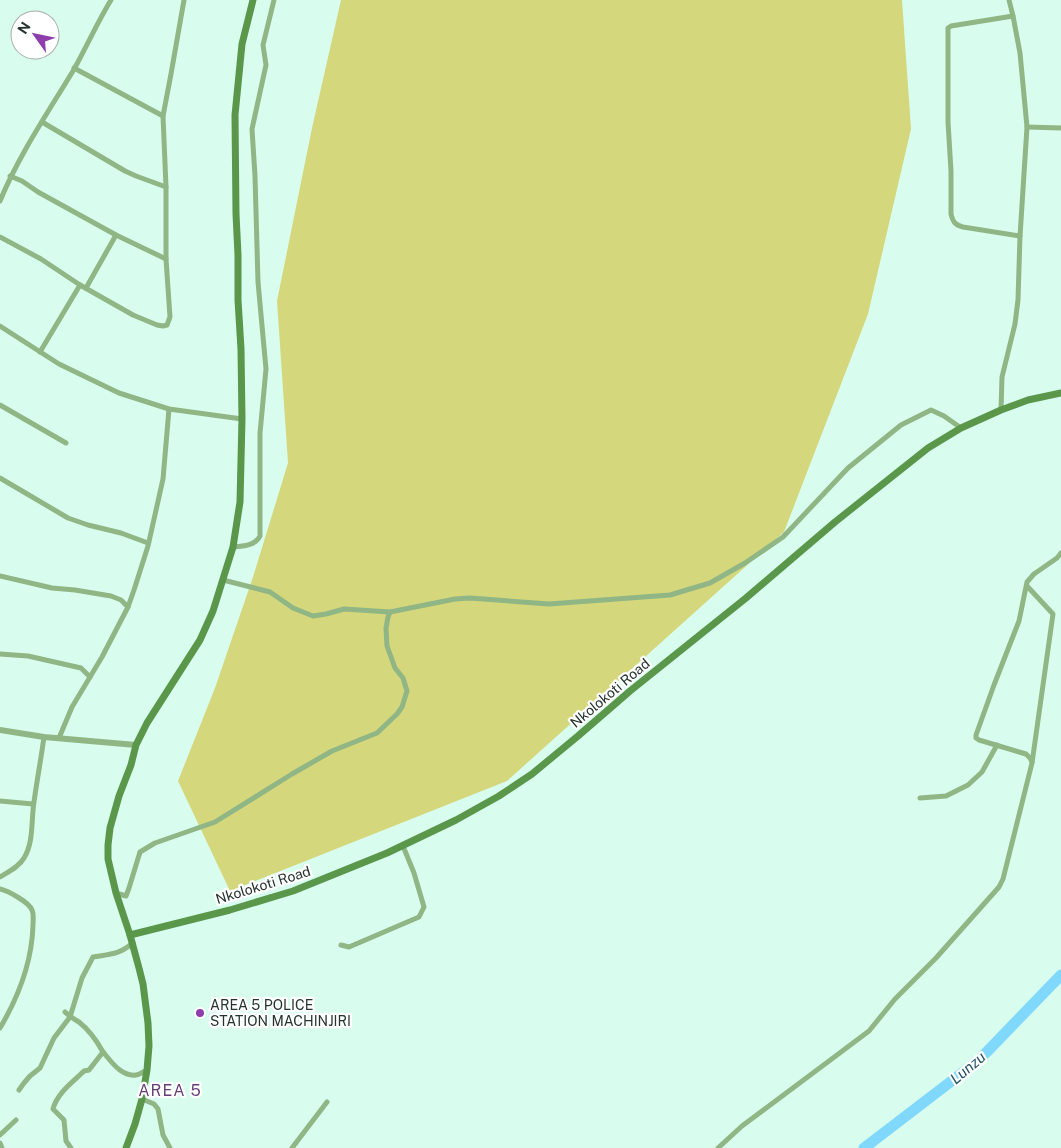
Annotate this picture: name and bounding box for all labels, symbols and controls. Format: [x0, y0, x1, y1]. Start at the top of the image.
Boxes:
north arrow [10, 10, 60, 60]
text: N [14, 19, 34, 37]
street label: Nkolokoti Road [567, 655, 653, 731]
street label: Nkolokoti Road [214, 863, 312, 907]
place label: AREA 5 POLICE STATION MACHINJIRI [210, 997, 351, 1029]
marker: AREA 5 POLICE STATION MACHINJIRI [194, 1007, 206, 1019]
water label: Lunzu [947, 1048, 989, 1087]
district label: AREA 5 [138, 1081, 202, 1100]

